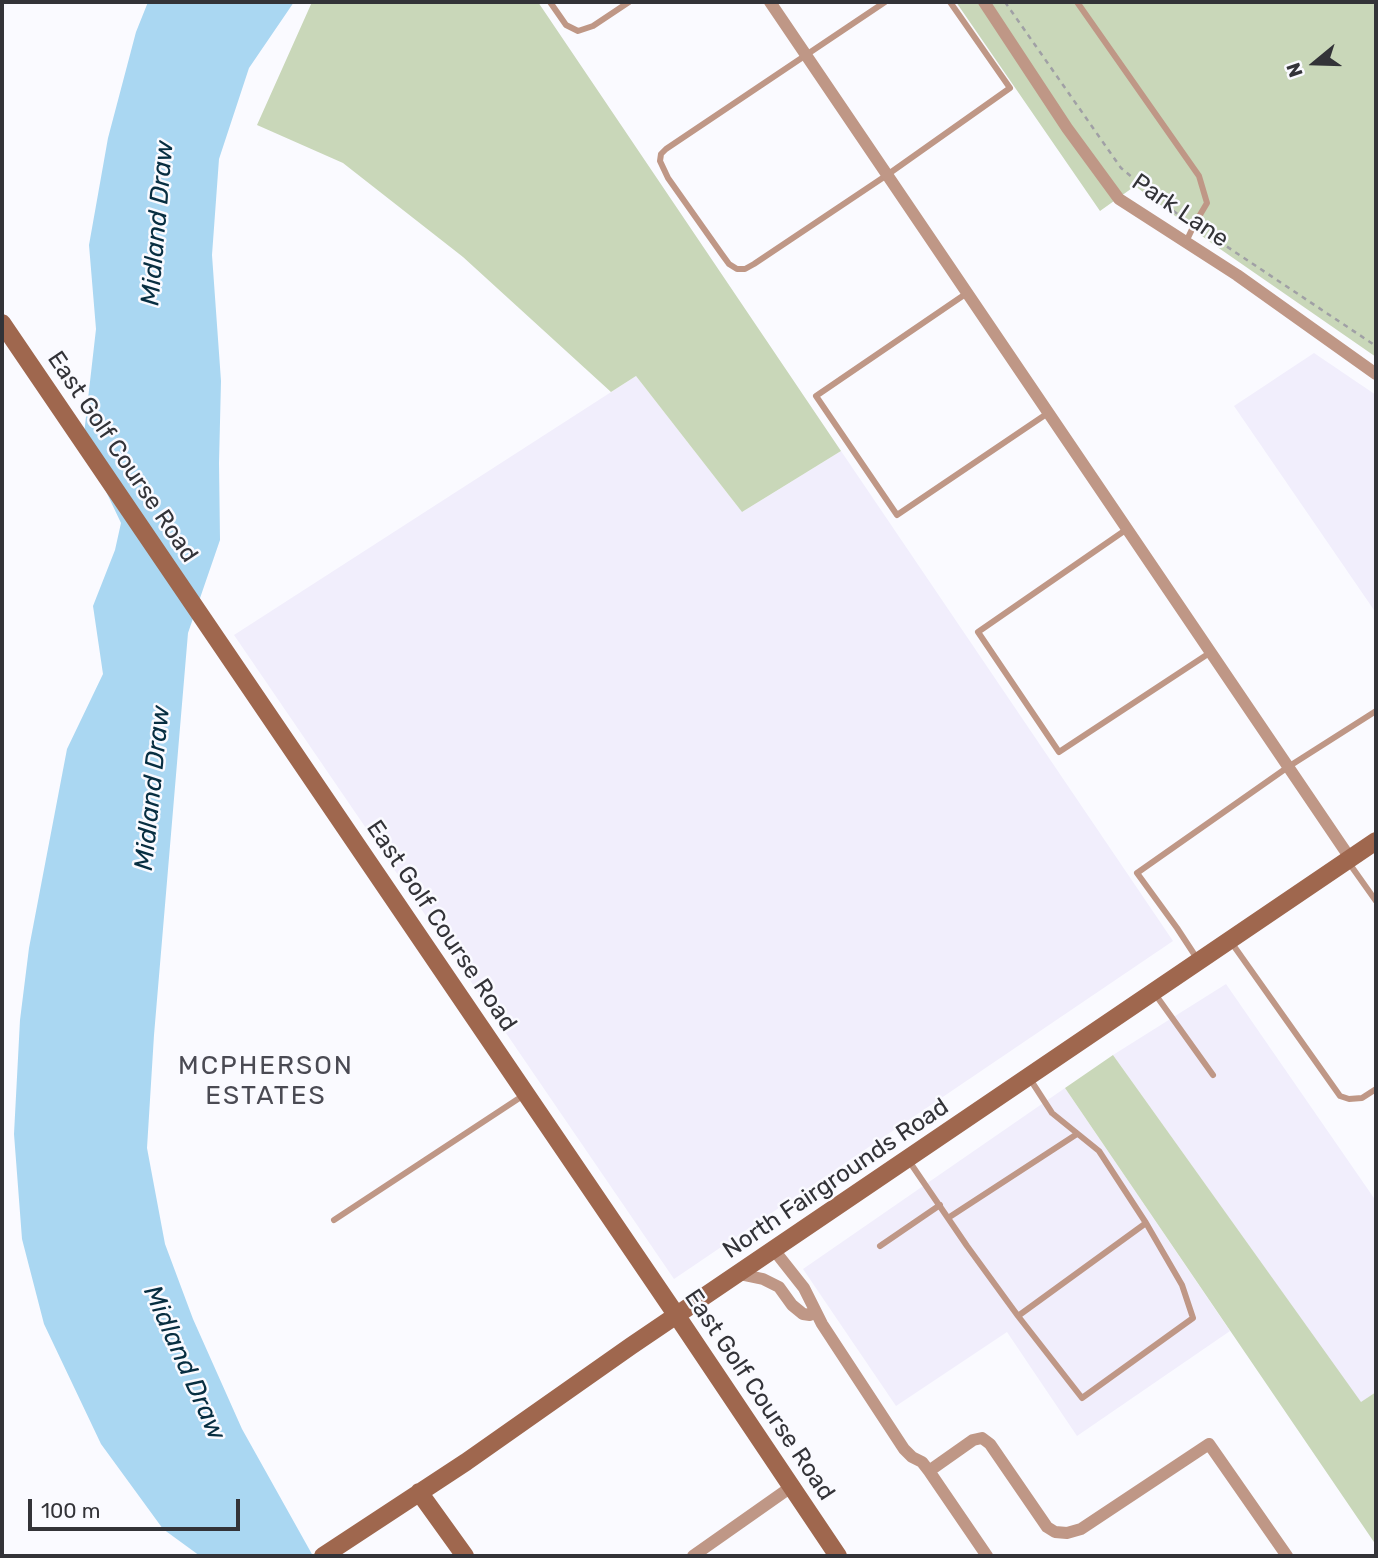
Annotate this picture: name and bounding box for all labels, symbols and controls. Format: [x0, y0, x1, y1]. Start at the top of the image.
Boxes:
north arrow [1280, 28, 1350, 98]
text: N [1282, 60, 1308, 80]
water label: Midland Draw [135, 139, 181, 307]
street label: Park Lane [1126, 168, 1234, 254]
street label: East Golf Course Road [41, 346, 203, 568]
water label: Midland Draw [129, 704, 177, 872]
street label: East Golf Course Road [360, 815, 522, 1037]
district label: MCPHERSON ESTATES [179, 1050, 353, 1112]
street label: North Fairgrounds Road [718, 1093, 954, 1265]
water label: Midland Draw [136, 1281, 232, 1445]
street label: East Golf Course Road [678, 1284, 840, 1506]
scale bar [32, 1484, 243, 1528]
text: 100 m [41, 1498, 100, 1523]

